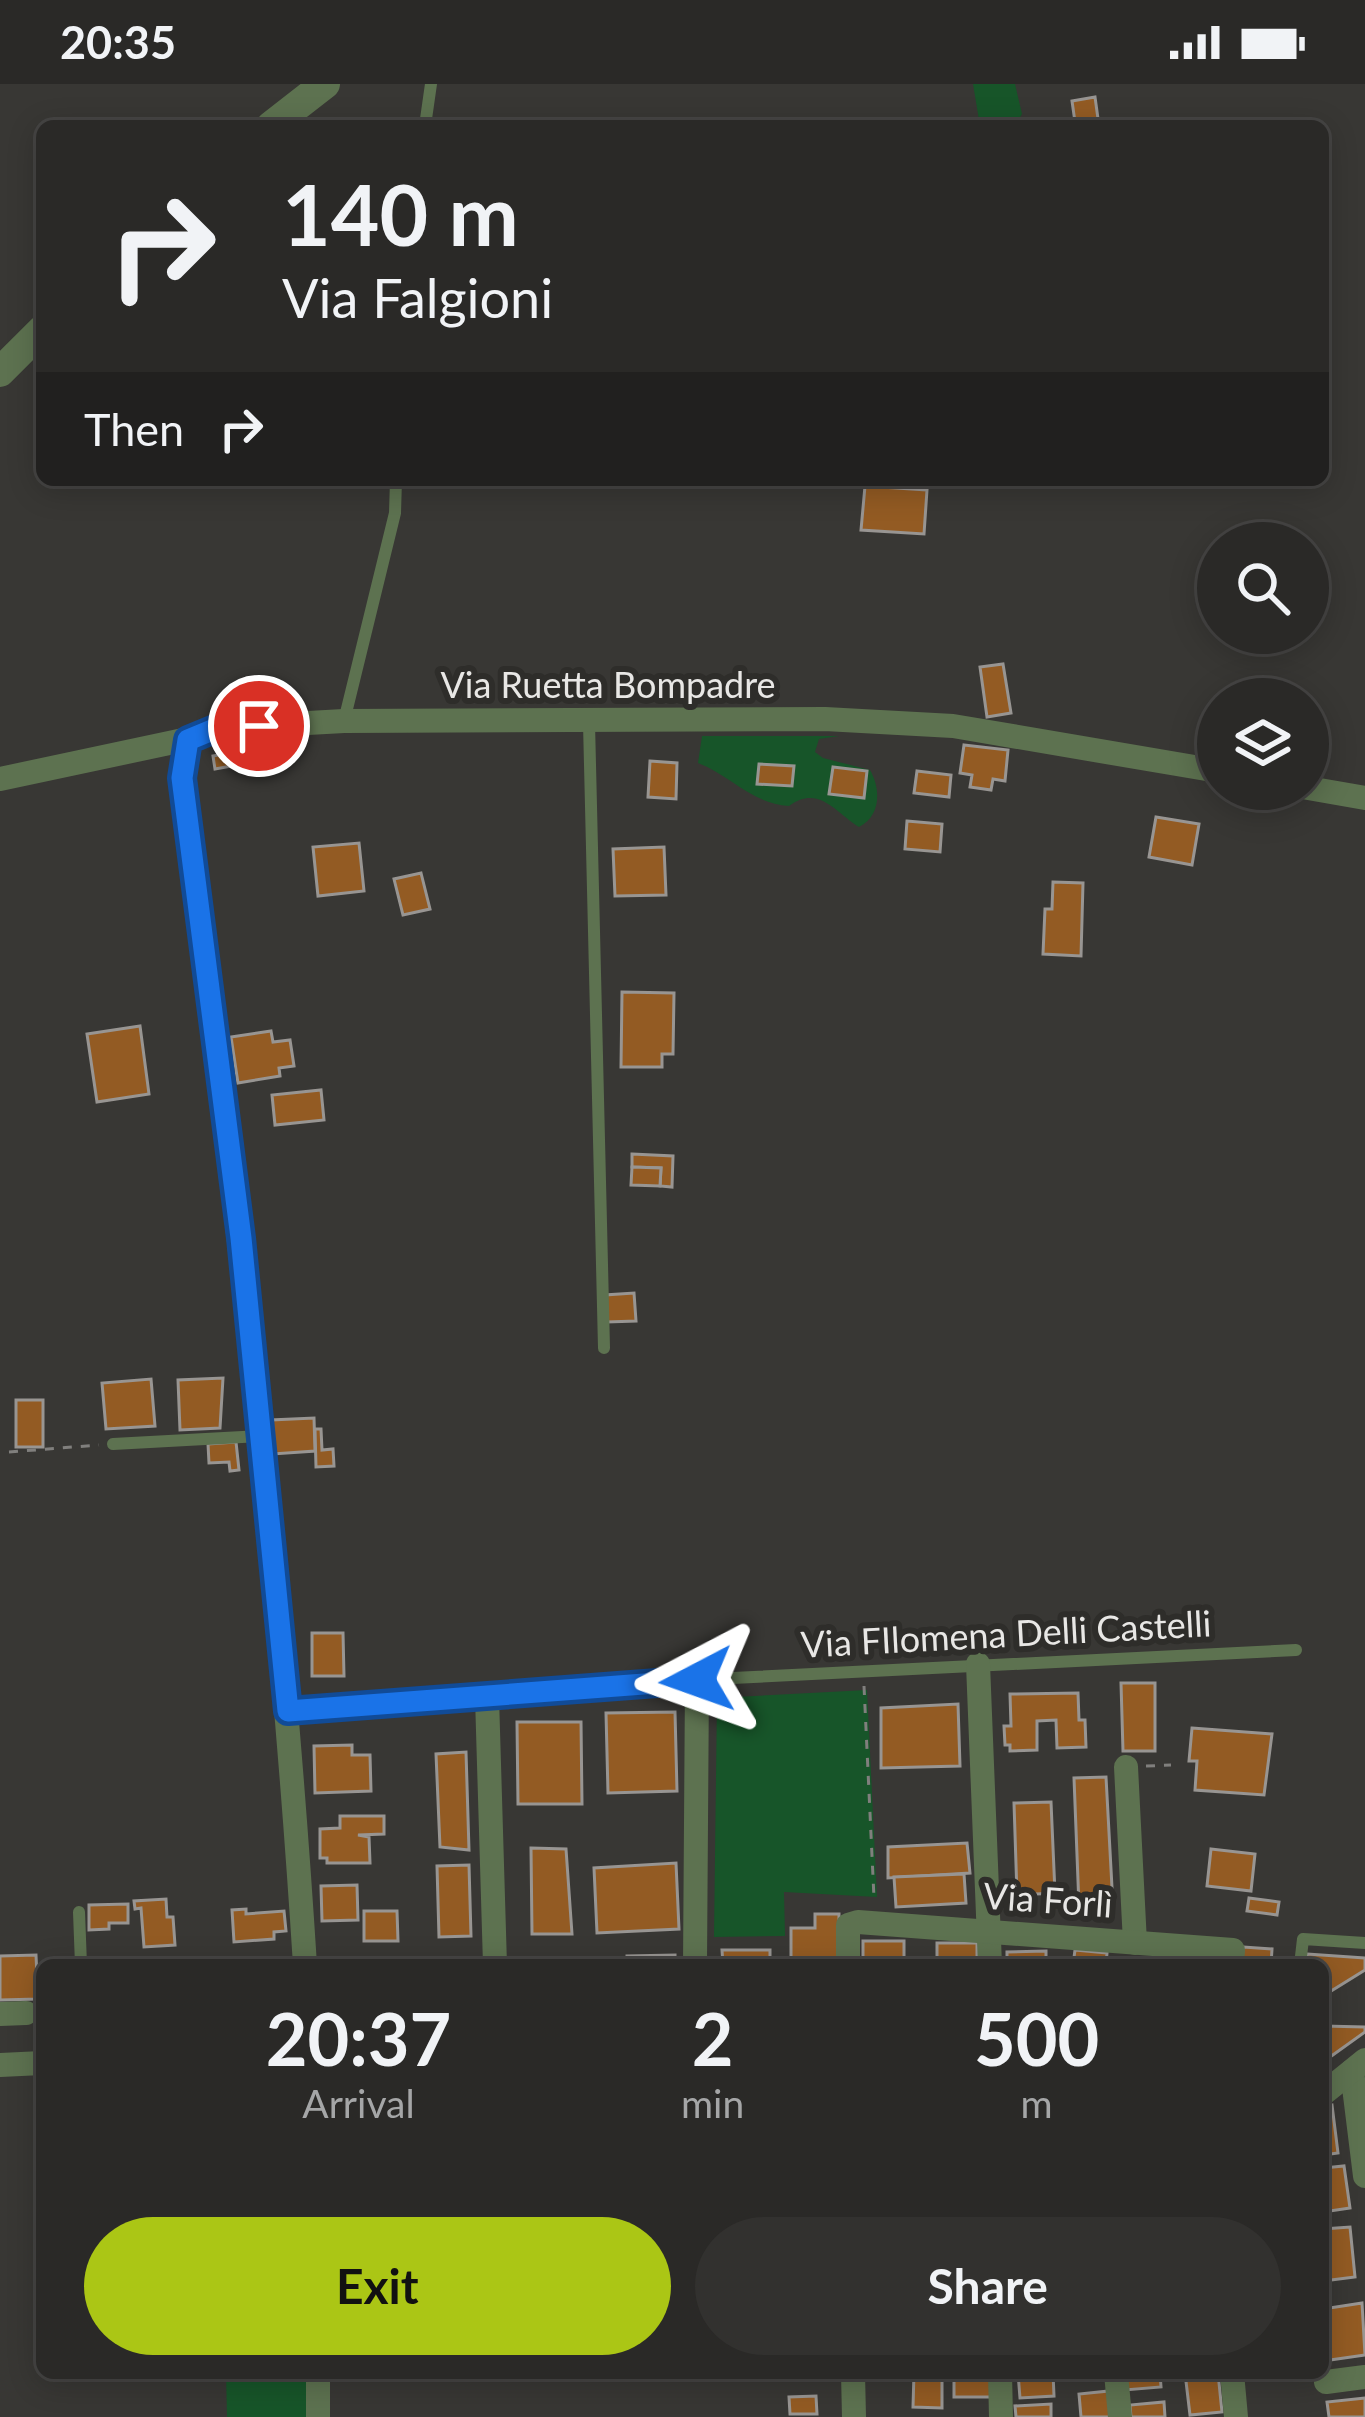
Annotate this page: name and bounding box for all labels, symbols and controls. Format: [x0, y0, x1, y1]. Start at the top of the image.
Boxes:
text: 20:35 [60, 15, 176, 69]
text: 140 m [282, 163, 519, 264]
icon: right [84, 168, 240, 324]
text: Via Falgioni [282, 265, 553, 330]
icon: right [208, 396, 274, 462]
text: Then [84, 402, 184, 456]
map controls [1197, 522, 1329, 810]
button: search [1197, 522, 1329, 654]
street label: Via Ruetta Bompadre [440, 662, 776, 706]
pin [208, 675, 310, 777]
button: layers [1197, 678, 1329, 810]
icon: arrive [226, 693, 292, 759]
street label: Via FIlomena Delli Castelli [800, 1600, 1212, 1666]
position arrow [634, 1617, 760, 1743]
street label: Via Forlì [982, 1873, 1114, 1925]
text: 20:37 [266, 1995, 451, 2081]
text: 2 [692, 1995, 734, 2081]
text: 500 [974, 1995, 1099, 2081]
text: Arrival [302, 2080, 415, 2126]
text: min [681, 2080, 744, 2126]
text: m [1021, 2080, 1053, 2126]
button: Exit [84, 2217, 671, 2355]
button: Share [695, 2217, 1281, 2355]

